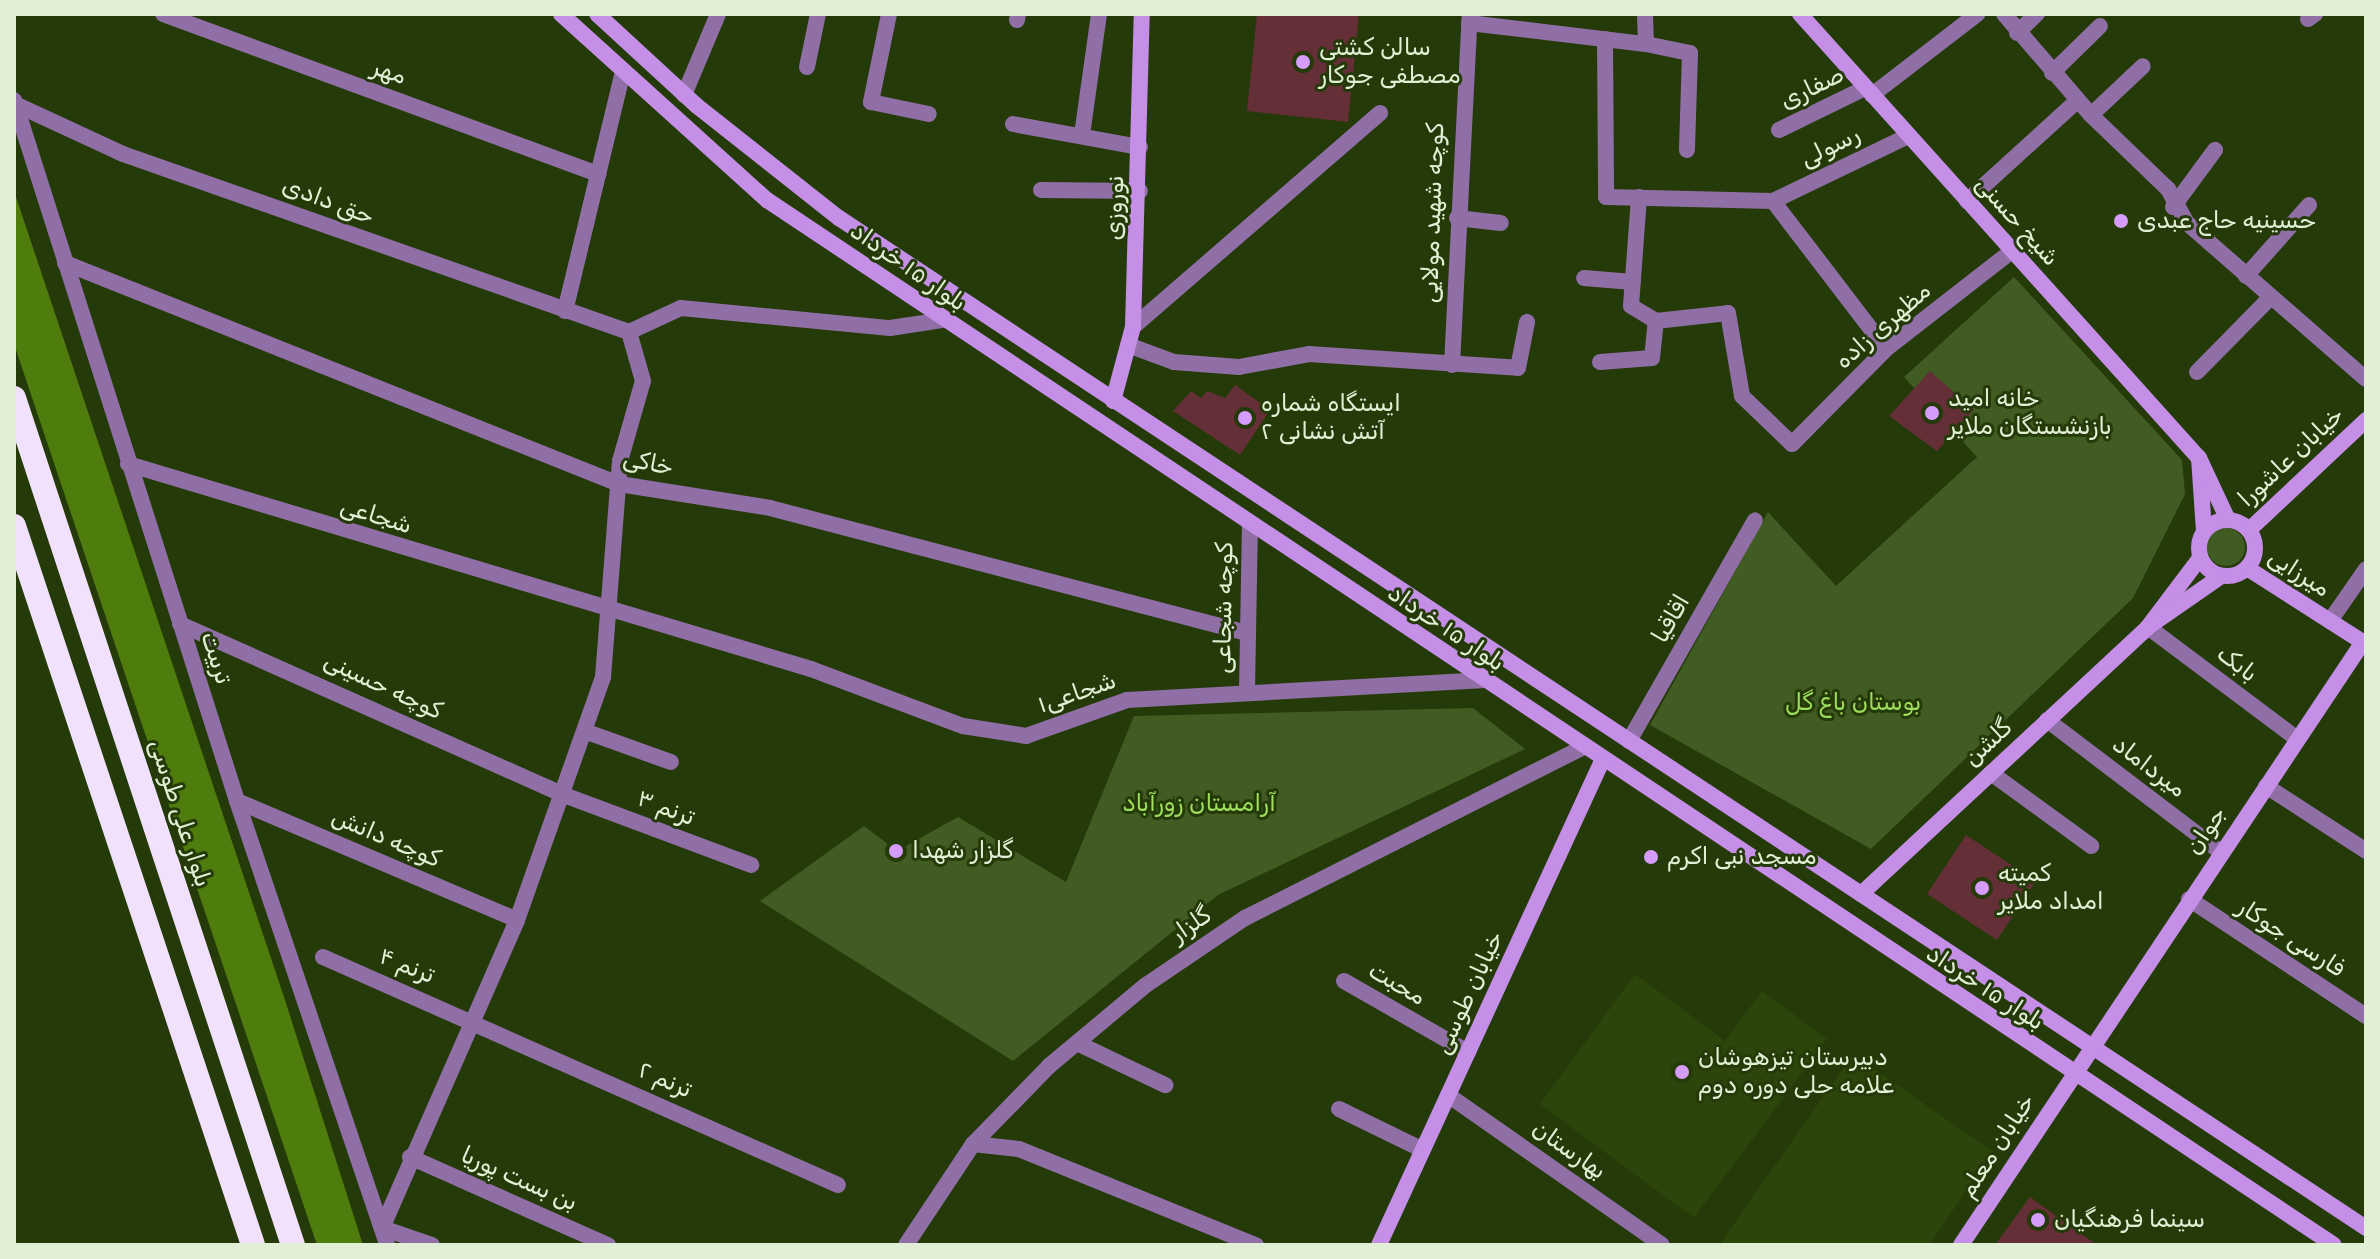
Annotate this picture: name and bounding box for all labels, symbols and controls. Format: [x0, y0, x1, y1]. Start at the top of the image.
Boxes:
place label: سالن کشتی مصطفی جوکار [1319, 34, 1461, 90]
street label: مهر [368, 53, 410, 91]
marker: سالن کشتی مصطفی جوکار [1294, 53, 1312, 71]
street label: صفاری [1775, 60, 1849, 116]
street label: رسولی [1795, 120, 1865, 174]
street label: کوچه شهید مولایی [1415, 122, 1451, 304]
street label: شیخ حسنی [1969, 170, 2065, 272]
street label: حق دادی [278, 171, 378, 231]
street label: نوروزی [1099, 175, 1131, 241]
place label: حسینیه حاج عبدی [2137, 207, 2316, 235]
marker: حسینیه حاج عبدی [2112, 212, 2130, 230]
street label: بلوار ۱۵ خرداد [844, 216, 972, 318]
street label: مظهری زاده [1829, 277, 1937, 375]
place label: خانه امید بازنشستگان ملایر [1948, 385, 2112, 441]
place label: ایستگاه شماره ۲ آتش نشانی [1261, 390, 1401, 446]
street label: خیابان عاشورا [2232, 401, 2350, 513]
marker: خانه امید بازنشستگان ملایر [1923, 404, 1941, 422]
marker: ایستگاه شماره ۲ آتش نشانی [1236, 409, 1254, 427]
street label: خاکی [620, 444, 676, 482]
street label: شجاعی [337, 491, 415, 541]
street label: کوچه شجاعی [1208, 542, 1240, 674]
street label: میرزایی [2263, 542, 2335, 604]
street label: بلوار ۱۵ خرداد [1382, 578, 1510, 678]
street label: اقاقیا [1646, 590, 1696, 648]
street label: تربیت [194, 628, 238, 688]
street label: بابک [2211, 639, 2263, 689]
street label: کوچه حسینی [319, 646, 447, 726]
street label: شجاعی۱ [1034, 666, 1120, 720]
park label: بوستان باغ گل [1785, 689, 1921, 717]
street label: گلشن [1958, 714, 2018, 772]
street label: میرداماد [2106, 730, 2192, 804]
street label: بلوار علی طوسی [143, 735, 217, 891]
street label: ترنم ۳ [633, 784, 699, 832]
park label: آرامستان زورآباد [1122, 790, 1276, 818]
street label: جوان [2180, 801, 2232, 861]
street label: کوچه دانش [327, 802, 445, 874]
place label: گلزار شهدا [912, 837, 1013, 865]
marker: گلزار شهدا [887, 842, 905, 860]
place label: مسجد نبی اکرم [1667, 843, 1817, 871]
marker: مسجد نبی اکرم [1642, 848, 1660, 866]
place label: کمیته امداد ملایر [1998, 860, 2104, 916]
marker: کمیته امداد ملایر [1973, 879, 1991, 897]
street label: فارسی جوکار [2232, 893, 2350, 983]
street label: گلزار [1165, 901, 1217, 949]
street label: خیابان طوسی [1428, 927, 1510, 1059]
street label: بلوار ۱۵ خرداد [1921, 939, 2049, 1037]
street label: ترنم ۴ [375, 942, 439, 990]
street label: محبت [1363, 956, 1431, 1012]
place label: دبیرستان تیزهوشان علامه حلی دوره دوم [1698, 1044, 1894, 1100]
street label: ترنم ۲ [634, 1055, 696, 1105]
marker: دبیرستان تیزهوشان علامه حلی دوره دوم [1673, 1063, 1691, 1081]
street label: خیابان معلم [1953, 1089, 2041, 1203]
street label: بهارستان [1526, 1114, 1612, 1186]
street label: بن بست پوریا [456, 1140, 582, 1218]
place label: سینما فرهنگیان [2054, 1206, 2205, 1234]
marker: سینما فرهنگیان [2029, 1211, 2047, 1229]

